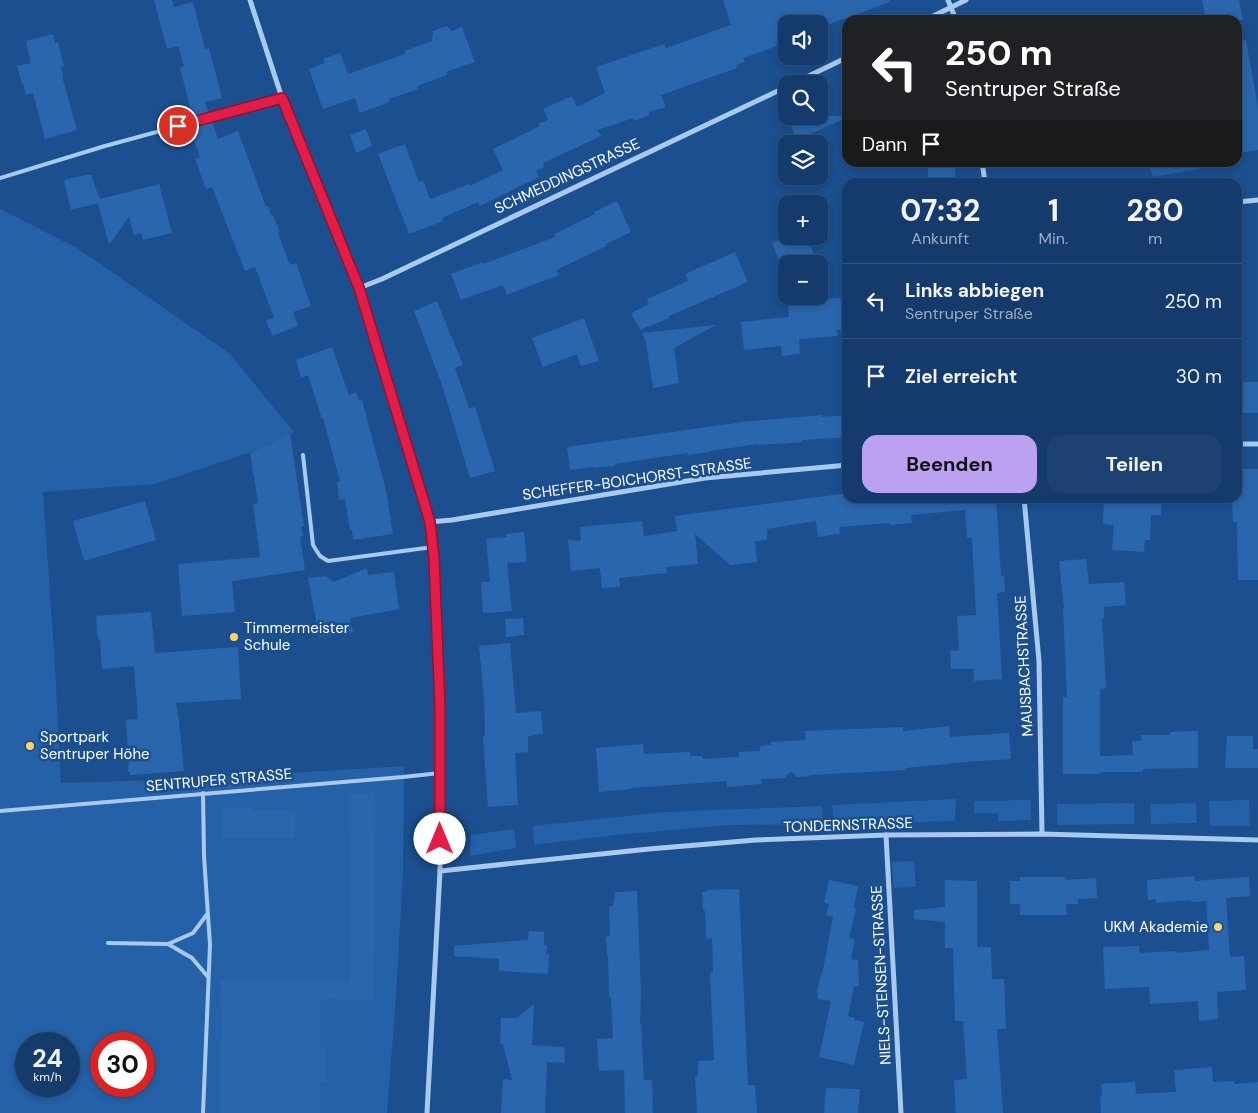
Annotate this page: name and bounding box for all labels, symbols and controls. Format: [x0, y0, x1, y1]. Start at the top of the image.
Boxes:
map controls [778, 15, 828, 305]
button: sound [778, 15, 828, 65]
text: 250 m [945, 30, 1053, 76]
icon: left [862, 35, 927, 100]
text: Sentruper Straße [945, 74, 1121, 103]
button: search [778, 75, 828, 125]
pin [157, 105, 199, 147]
icon: arrive [164, 112, 192, 140]
icon: arrive [917, 130, 945, 158]
text: Dann [862, 132, 907, 157]
street label: SCHMEDDINGSTRASSE [491, 133, 643, 219]
button: layers [778, 135, 828, 185]
text: 07:32 [900, 191, 980, 230]
text: 1 [1048, 191, 1059, 230]
text: 280 [1126, 191, 1184, 230]
button: + [778, 195, 828, 245]
text: Ankunft [911, 228, 969, 249]
text: Min. [1039, 228, 1068, 249]
text: m [1148, 228, 1162, 249]
button: − [778, 255, 828, 305]
text: Links abbiegen [905, 278, 1044, 303]
icon: left [862, 287, 890, 315]
text: 250 m [1164, 289, 1222, 314]
text: Sentruper Straße [905, 303, 1033, 324]
icon: arrive [862, 362, 890, 390]
text: Ziel erreicht [905, 364, 1017, 389]
text: 30 m [1176, 364, 1222, 389]
button: Beenden [862, 435, 1037, 493]
button: Teilen [1047, 435, 1222, 493]
street label: SCHEFFER-BOICHORST-STRASSE [521, 453, 753, 505]
street label: MAUSBACHSTRASSE [1010, 595, 1038, 737]
place label: Timmermeister Schule [244, 618, 350, 655]
marker: Timmermeister Schule [228, 631, 240, 643]
place label: Sportpark Sentruper Höhe [40, 727, 150, 764]
marker: Sportpark Sentruper Höhe [24, 740, 36, 752]
street label: SENTRUPER STRASSE [145, 764, 293, 796]
position arrow [413, 812, 465, 864]
street label: TONDERNSTRASSE [783, 813, 913, 837]
street label: NIELS-STENSEN-STRASSE [866, 885, 896, 1065]
place label: UKM Akademie [1104, 917, 1208, 937]
marker: UKM Akademie [1212, 921, 1224, 933]
speed limit sign: 30 [90, 1032, 155, 1097]
text: 24 [32, 1042, 63, 1075]
text: km/h [33, 1069, 62, 1085]

